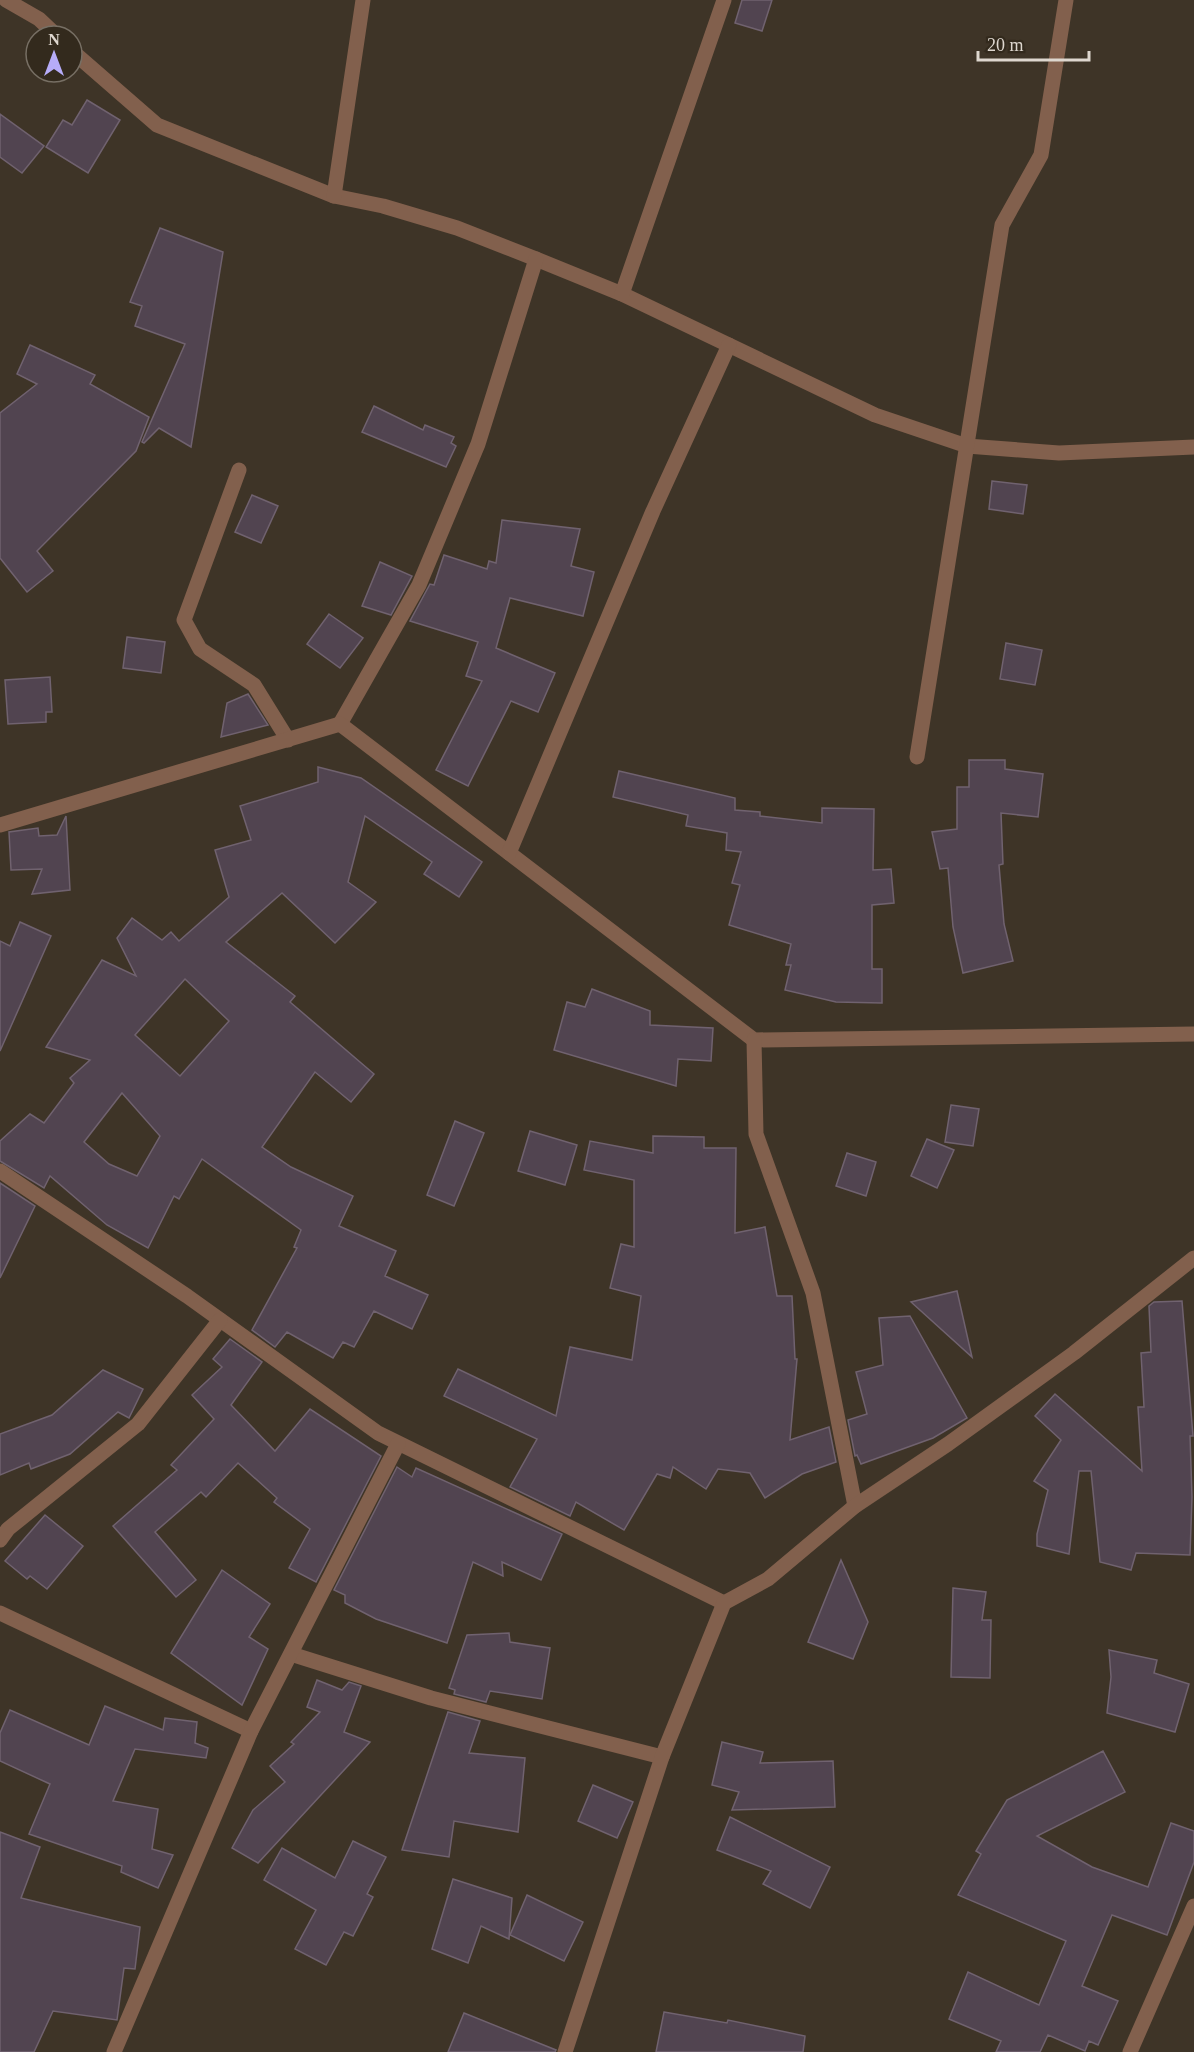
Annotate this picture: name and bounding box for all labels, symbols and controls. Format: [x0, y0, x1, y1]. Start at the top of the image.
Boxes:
north arrow [24, 24, 84, 84]
scale bar [978, 24, 1089, 62]
text: N [48, 31, 60, 48]
text: 20 m [987, 35, 1024, 55]

